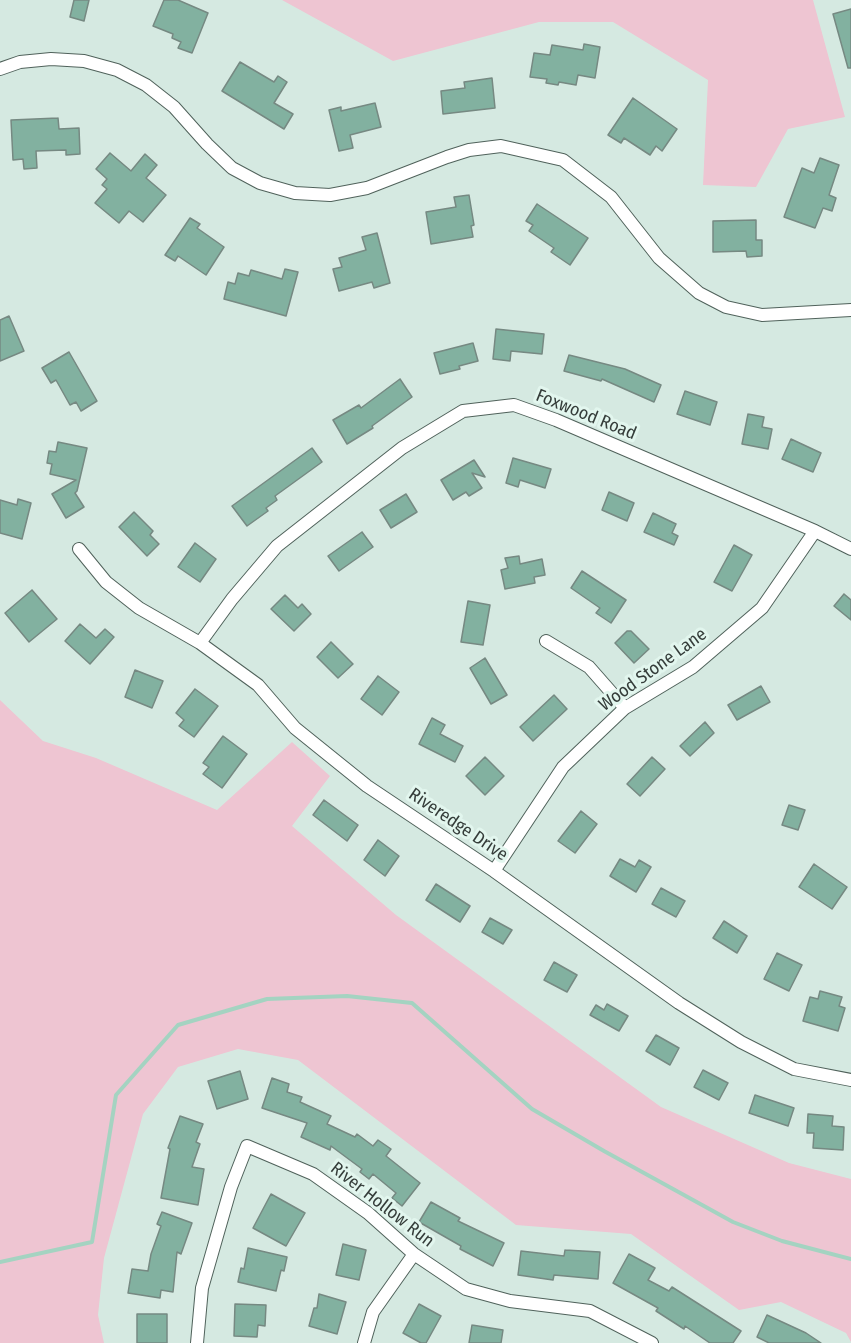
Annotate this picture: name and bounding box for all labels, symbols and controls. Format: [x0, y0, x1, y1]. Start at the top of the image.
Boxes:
street label: Foxwood Road [533, 385, 639, 445]
street label: Wood Stone Lane [595, 624, 711, 716]
street label: Riveredge Drive [404, 784, 512, 866]
street label: River Hollow Run [326, 1158, 438, 1252]

